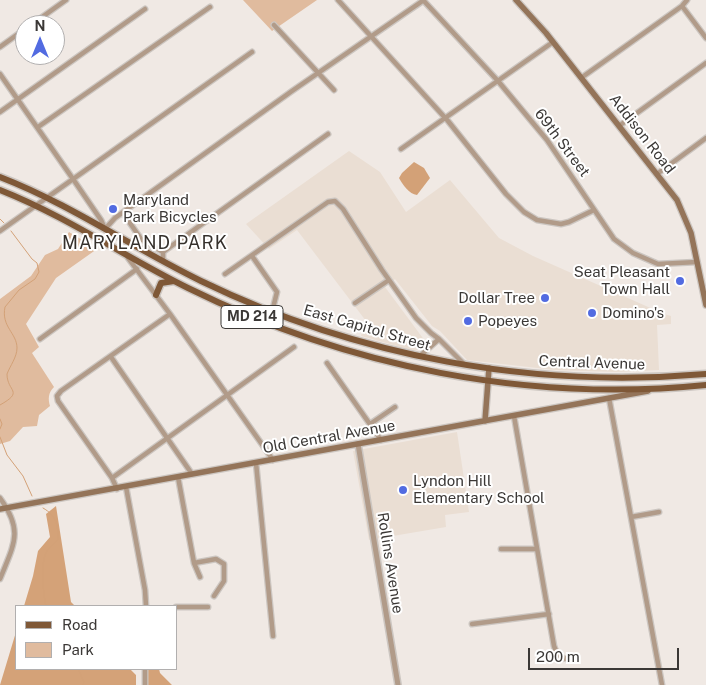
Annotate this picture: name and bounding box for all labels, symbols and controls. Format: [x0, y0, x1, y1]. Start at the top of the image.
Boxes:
north arrow [15, 15, 65, 65]
text: N [35, 18, 45, 34]
street label: Addison Road [605, 91, 679, 177]
street label: 69th Street [531, 105, 593, 181]
place label: Maryland Park Bicycles [123, 191, 217, 226]
marker: Maryland Park Bicycles [107, 203, 119, 215]
district label: MARYLAND PARK [60, 232, 230, 254]
place label: Seat Pleasant Town Hall [574, 263, 670, 298]
marker: Seat Pleasant Town Hall [674, 275, 686, 287]
place label: Dollar Tree [458, 289, 535, 307]
marker: Dollar Tree [539, 292, 551, 304]
street label: East Capitol Street [301, 301, 433, 355]
place label: Domino's [602, 304, 664, 322]
road number: MD 214 [221, 306, 283, 328]
marker: Domino's [586, 307, 598, 319]
place label: Popeyes [478, 312, 537, 330]
marker: Popeyes [462, 315, 474, 327]
street label: Central Avenue [538, 352, 646, 374]
street label: Old Central Avenue [261, 416, 397, 458]
place label: Lyndon Hill Elementary School [413, 472, 545, 507]
marker: Lyndon Hill Elementary School [397, 484, 409, 496]
street label: Rollins Avenue [373, 511, 407, 615]
legend [15, 605, 178, 670]
text: Road [62, 616, 98, 633]
scale bar [531, 638, 682, 670]
text: Park [62, 641, 94, 658]
text: 200 m [536, 648, 580, 665]

